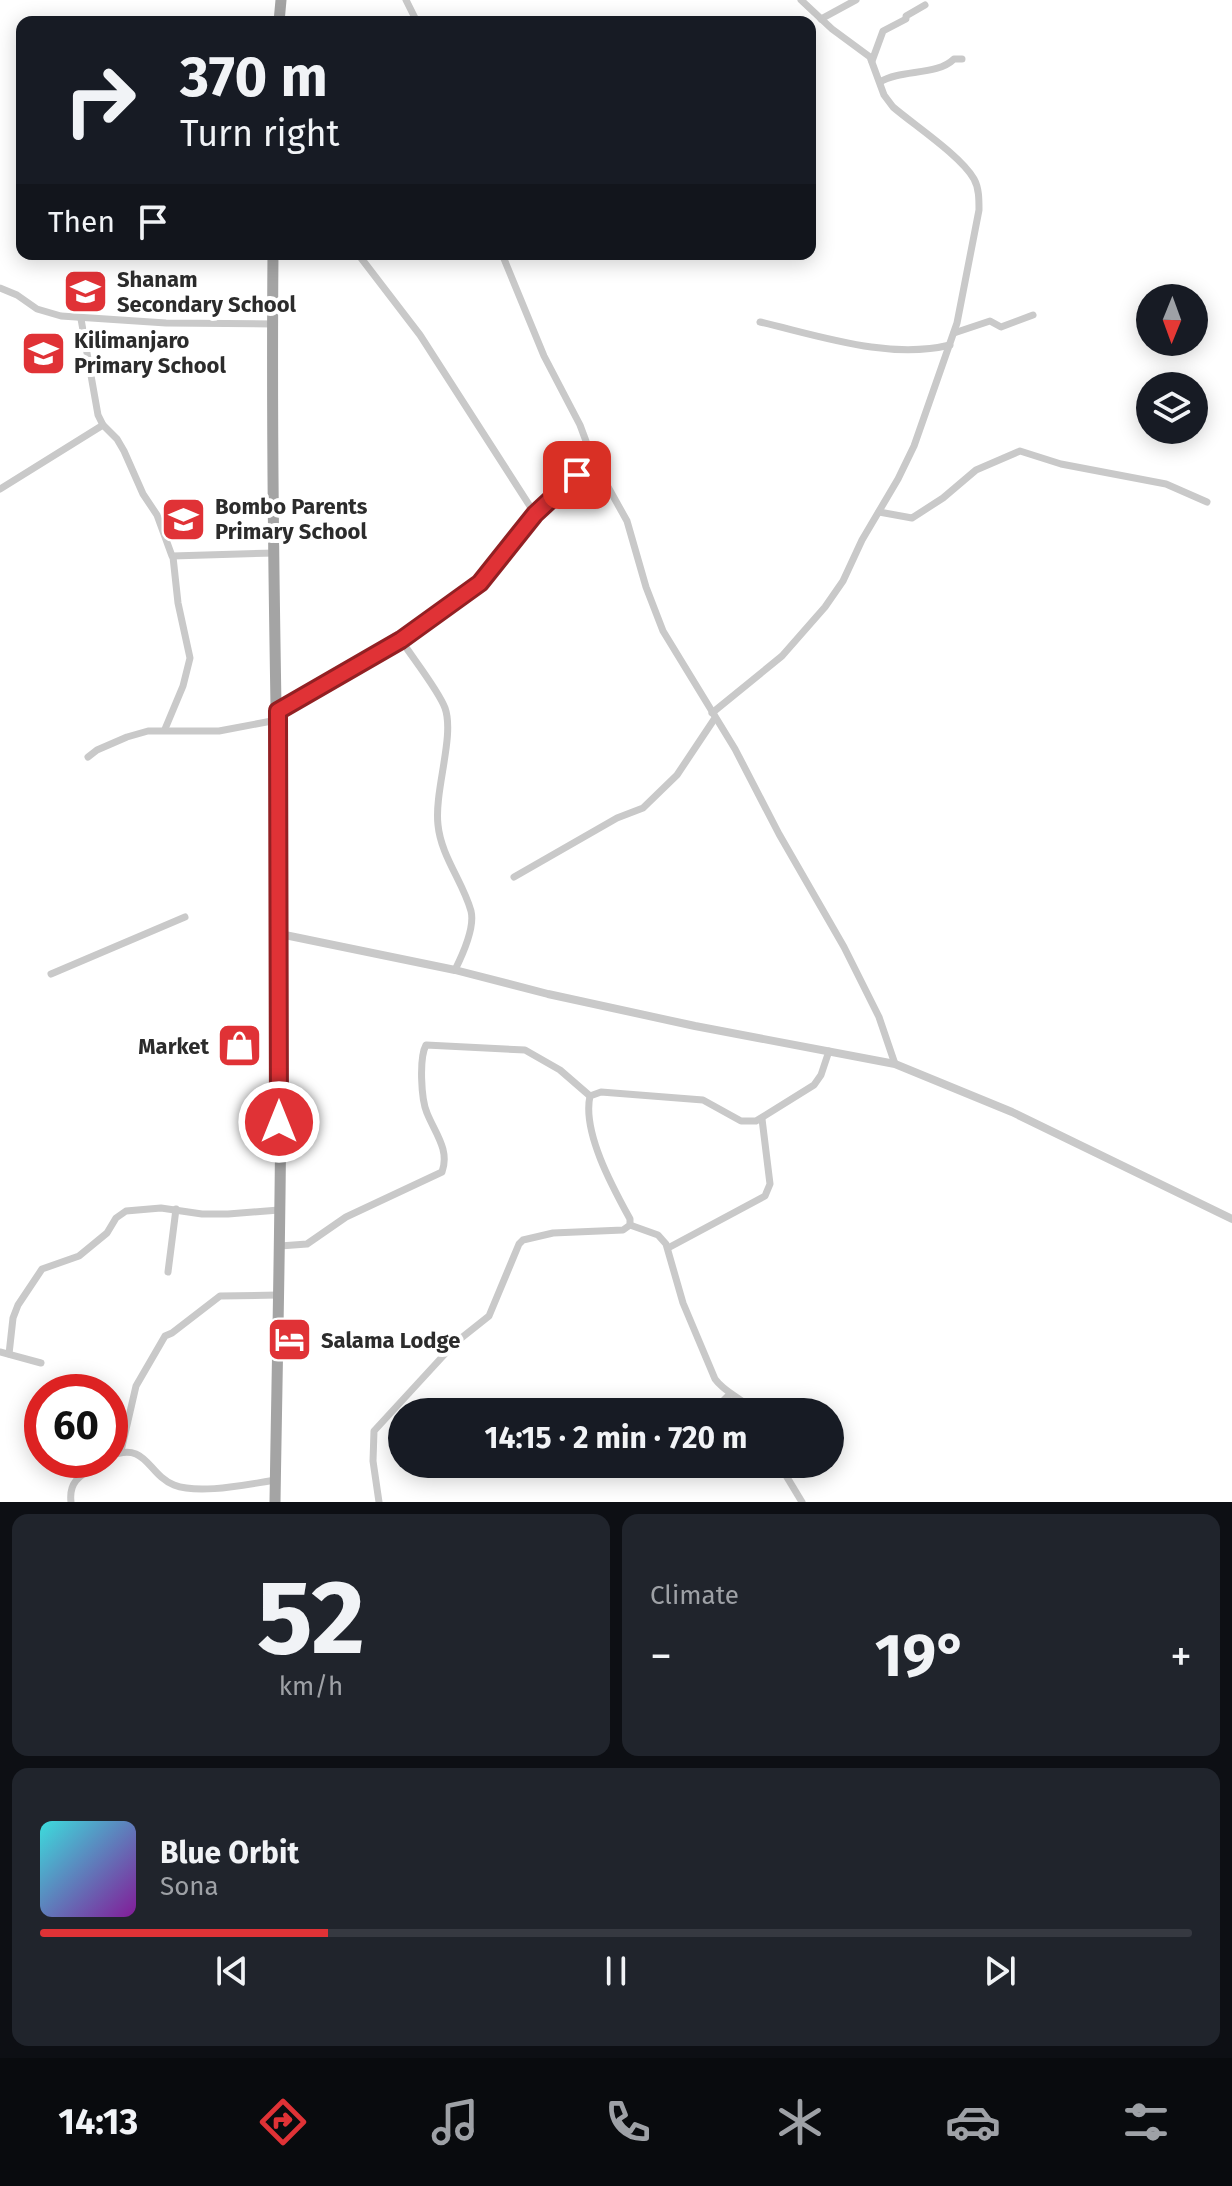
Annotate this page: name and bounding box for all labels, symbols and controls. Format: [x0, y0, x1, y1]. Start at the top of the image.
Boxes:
text: 370 m [180, 44, 328, 111]
icon: right [48, 48, 152, 152]
text: Turn right [180, 112, 340, 156]
icon: arrive [131, 200, 175, 244]
text: Then [48, 204, 115, 240]
place label: Shanam Secondary School [117, 266, 297, 318]
school or university icon: Shanam Secondary School [62, 268, 110, 316]
north arrow [1136, 284, 1208, 356]
map controls [1136, 284, 1208, 444]
place label: Kilimanjaro Primary School [74, 327, 226, 379]
school or university icon: Kilimanjaro Primary School [19, 329, 67, 377]
button: layers [1136, 372, 1208, 444]
pin [543, 441, 611, 509]
icon: arrive [555, 453, 599, 497]
place label: Bombo Parents Primary School [215, 493, 368, 545]
school or university icon: Bombo Parents Primary School [160, 495, 208, 543]
shop icon: Market [216, 1022, 264, 1070]
place label: Market [138, 1033, 210, 1060]
position arrow [237, 1080, 321, 1164]
hotel icon: Salama Lodge [266, 1316, 314, 1364]
place label: Salama Lodge [321, 1327, 460, 1354]
speed limit sign: 60 [24, 1374, 128, 1478]
text: 14:15 · 2 min · 720 m [485, 1420, 747, 1456]
text: 52 [257, 1556, 365, 1681]
text: Climate [650, 1580, 739, 1611]
text: 19° [875, 1620, 967, 1692]
text: − [650, 1630, 672, 1683]
text: + [1170, 1630, 1192, 1683]
text: km/h [279, 1671, 343, 1702]
text: Blue Orbit [160, 1835, 299, 1871]
text: Sona [160, 1871, 219, 1902]
icon: previous [210, 1949, 254, 1993]
icon: pause [594, 1949, 638, 1993]
icon: next [978, 1949, 1022, 1993]
icon: directions [255, 2094, 311, 2150]
icon: music [427, 2094, 483, 2150]
icon: phone [600, 2094, 656, 2150]
icon: climate [772, 2094, 828, 2150]
icon: car [945, 2094, 1001, 2150]
icon: filters [1118, 2094, 1174, 2150]
text: 14:13 [58, 2100, 138, 2144]

